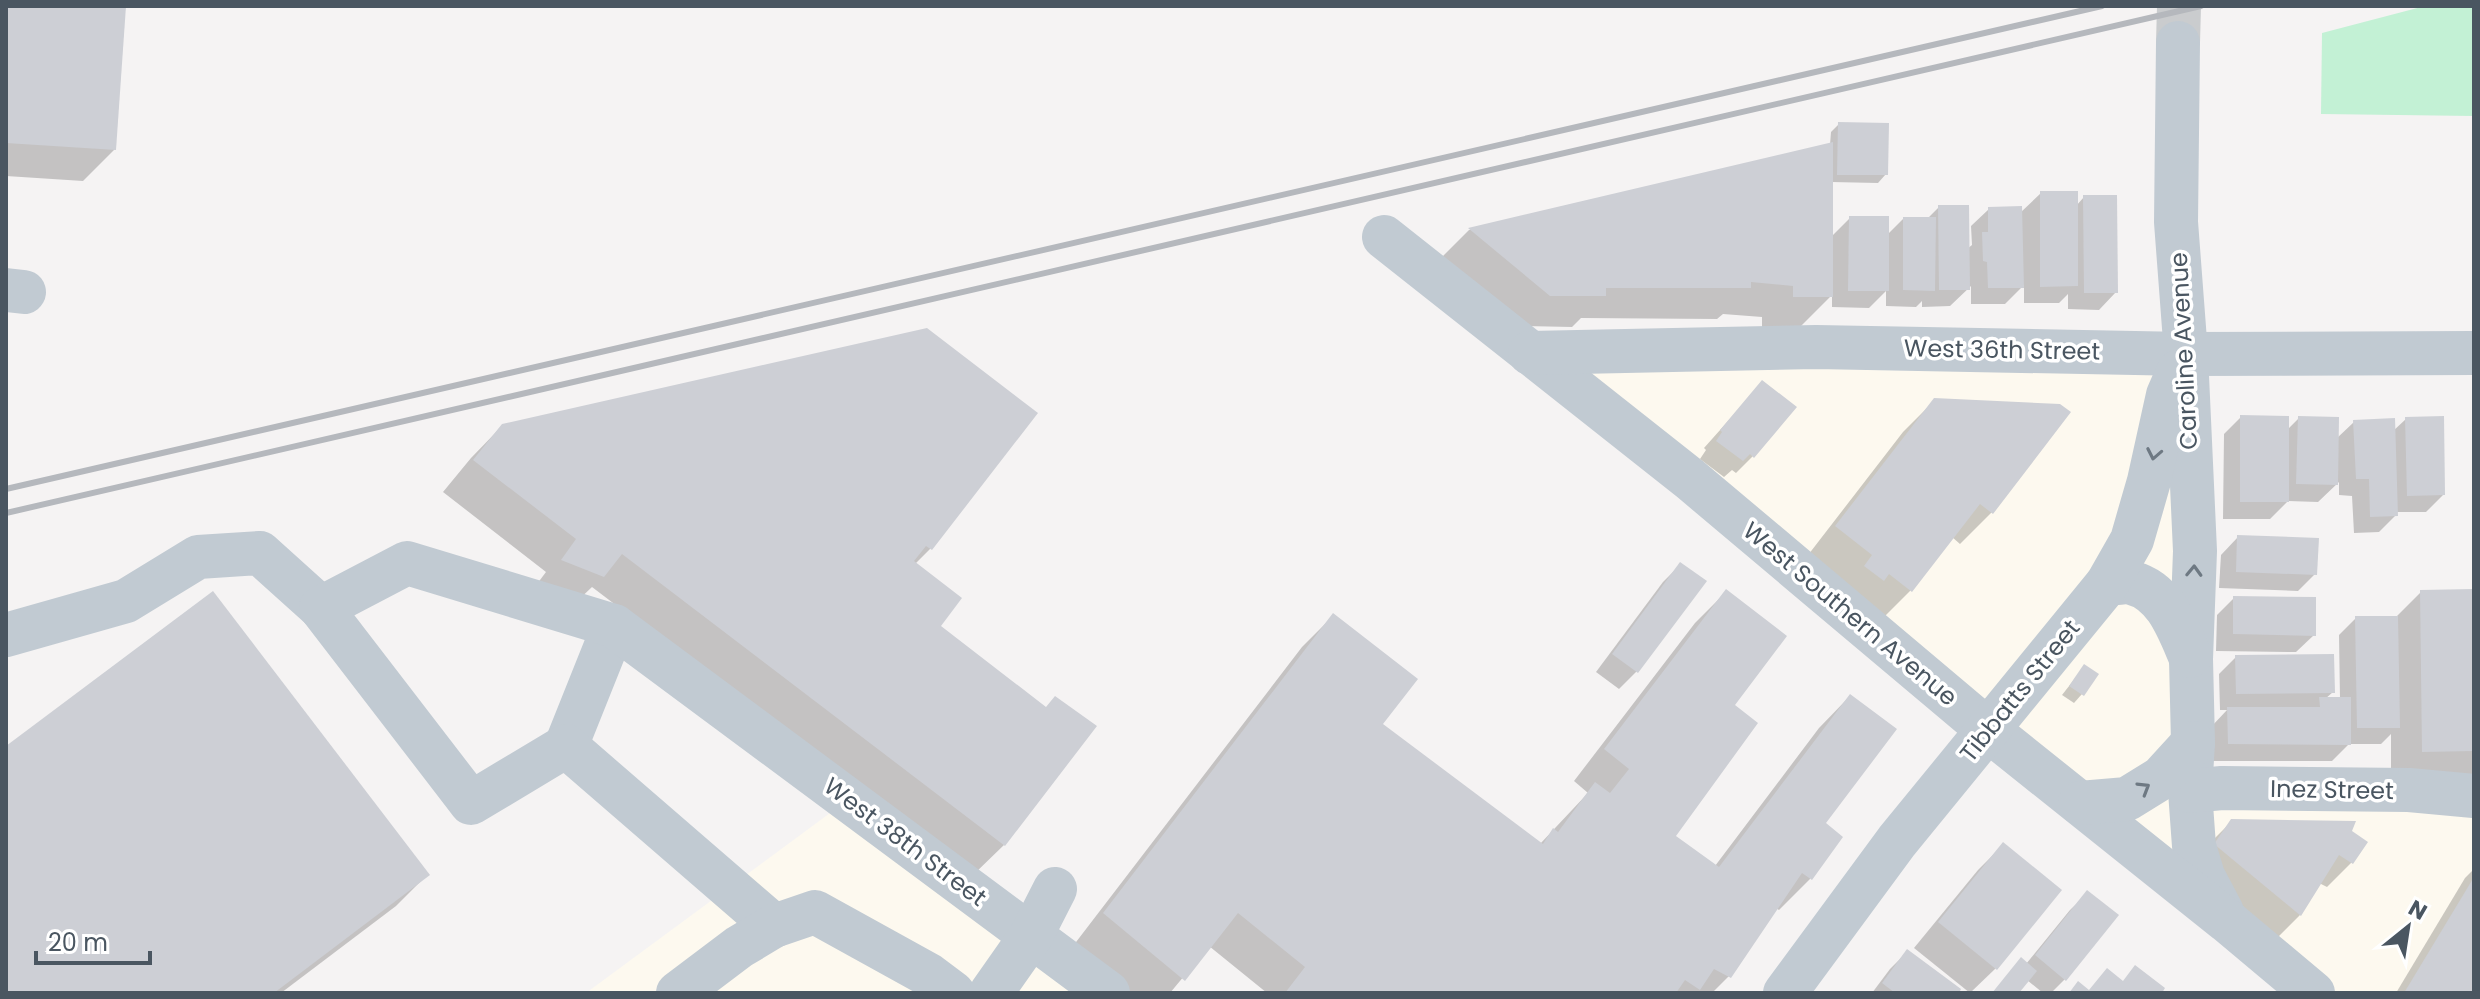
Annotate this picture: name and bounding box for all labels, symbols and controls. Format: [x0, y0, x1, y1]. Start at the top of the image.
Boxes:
street label: Caroline Avenue [2162, 251, 2205, 451]
street label: West 36th Street [1904, 331, 2100, 368]
one-way arrow [2146, 447, 2163, 461]
street label: West Southern Avenue [1736, 514, 1965, 713]
one-way arrow [2186, 564, 2203, 577]
street label: Tibbatts Street [1952, 613, 2087, 769]
street label: West 38th Street [817, 769, 994, 914]
street label: Inez Street [2270, 772, 2394, 807]
one-way arrow [2135, 783, 2150, 798]
north arrow [2368, 887, 2448, 967]
text: N [2403, 893, 2433, 928]
scale bar [36, 915, 150, 965]
text: 20 m [48, 926, 108, 959]

